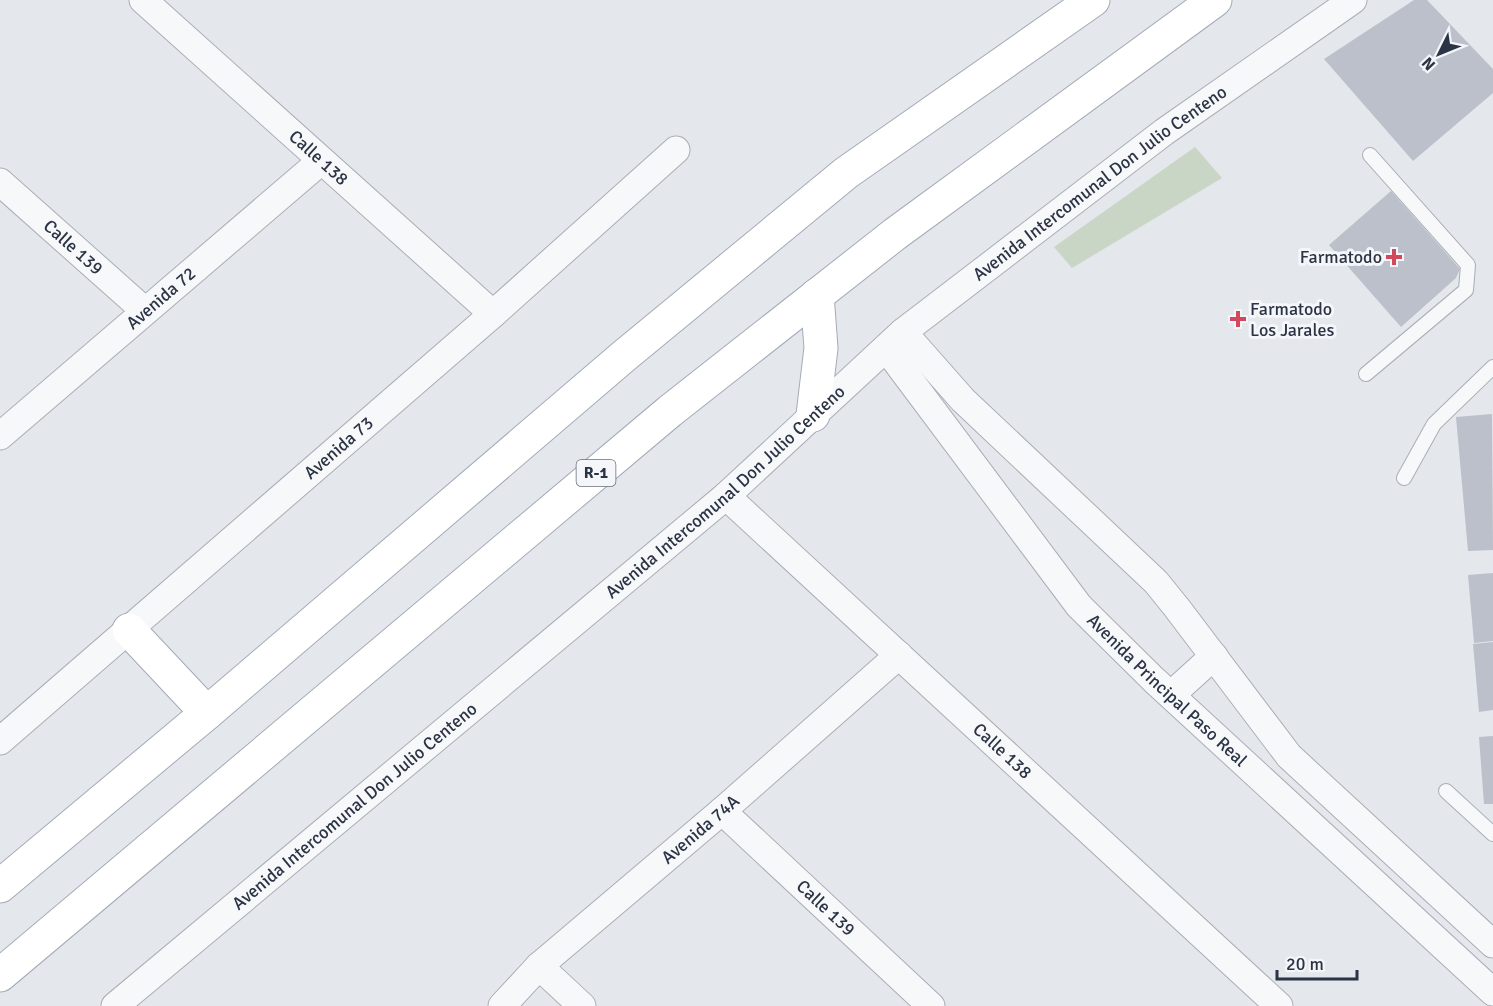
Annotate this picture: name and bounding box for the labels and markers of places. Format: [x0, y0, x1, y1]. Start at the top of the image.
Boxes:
place label: Farmatodo [1300, 246, 1382, 268]
marker: Farmatodo [1387, 250, 1401, 264]
place label: Farmatodo Los Jarales [1250, 298, 1335, 341]
marker: Farmatodo Los Jarales [1231, 312, 1245, 326]

